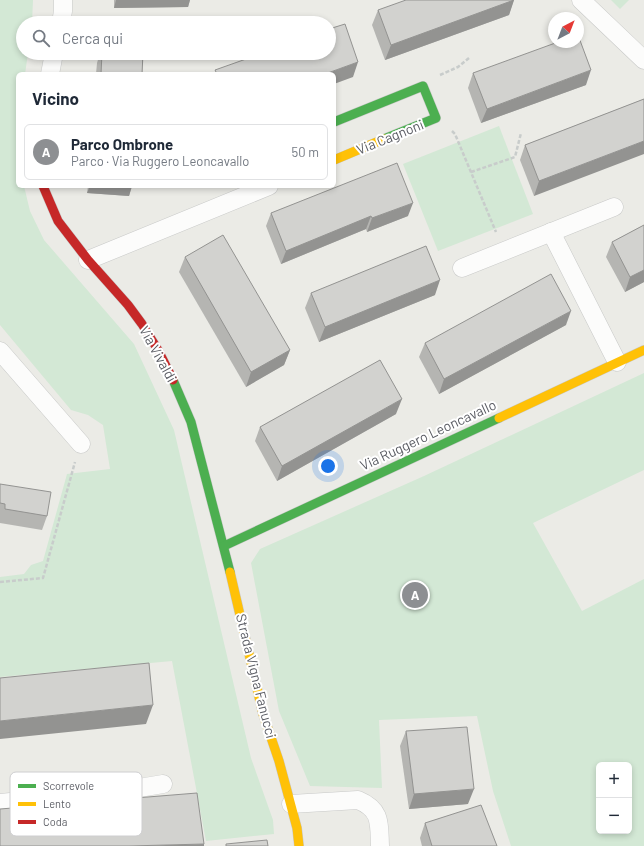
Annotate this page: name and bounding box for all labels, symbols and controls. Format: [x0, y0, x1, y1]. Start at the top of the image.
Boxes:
north arrow [548, 12, 584, 48]
search box [16, 16, 336, 60]
icon: search [30, 27, 52, 49]
text: Cerca qui [62, 29, 123, 47]
text: Vicino [32, 88, 79, 108]
street label: Via Cagnoni [354, 115, 426, 158]
text: Parco Ombrone [71, 135, 173, 153]
text: A [42, 144, 50, 160]
text: 50 m [292, 144, 319, 160]
text: Parco · Via Ruggero Leoncavallo [71, 153, 249, 169]
street label: Via Vivaldi [136, 323, 181, 385]
street label: Via Ruggero Leoncavallo [357, 396, 499, 474]
your location [318, 456, 338, 476]
pin: A [402, 580, 428, 610]
street label: Strada Vigna Fanucci [233, 612, 280, 740]
map controls [596, 762, 632, 834]
button: + [596, 762, 632, 798]
legend [10, 772, 142, 836]
text: Scorrevole [43, 779, 94, 792]
text: Lento [43, 797, 71, 810]
button: − [596, 798, 632, 834]
text: Coda [43, 815, 67, 828]

